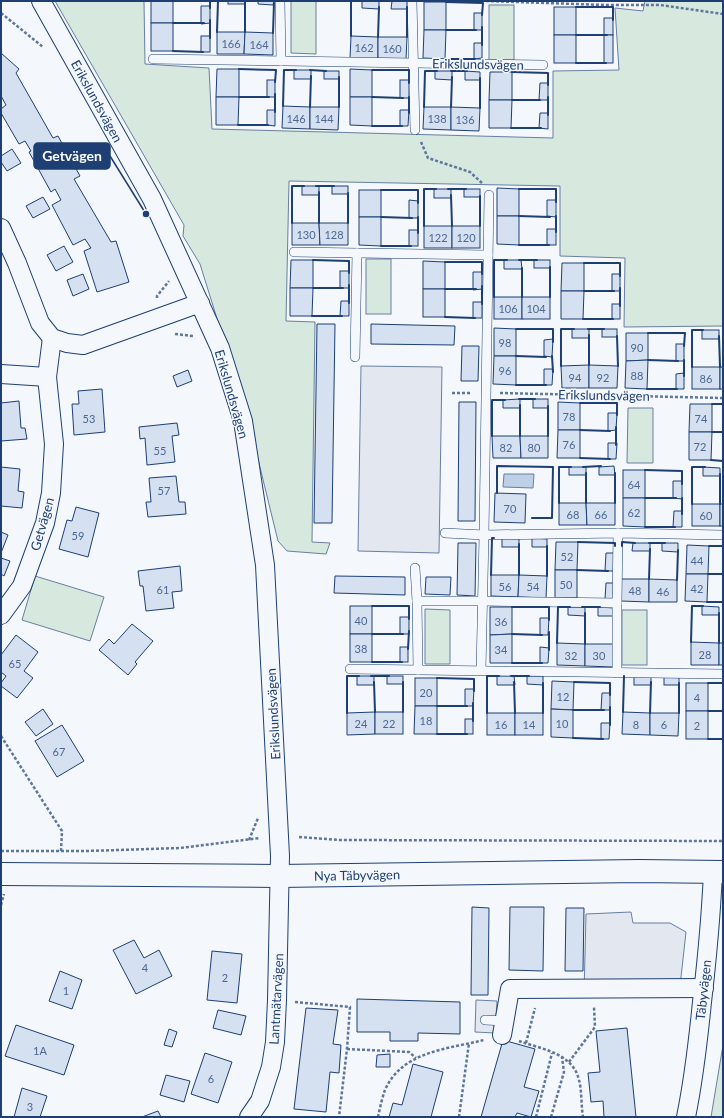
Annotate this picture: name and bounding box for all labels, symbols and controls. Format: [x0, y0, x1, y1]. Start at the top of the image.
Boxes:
house number: 166 [221, 37, 241, 50]
house number: 164 [249, 38, 269, 51]
house number: 162 [354, 41, 374, 54]
house number: 160 [382, 42, 402, 55]
street label: Erikslundsvägen [432, 55, 524, 73]
street label: Erikslundsvägen [68, 57, 126, 145]
house number: 146 [286, 112, 306, 125]
house number: 144 [314, 112, 334, 125]
house number: 138 [427, 112, 447, 125]
house number: 136 [455, 113, 475, 126]
callout: Getvägen [34, 143, 110, 169]
text: Getvägen [42, 147, 102, 164]
house number: 130 [296, 228, 316, 241]
house number: 128 [324, 228, 344, 241]
house number: 122 [428, 231, 448, 244]
house number: 120 [456, 231, 476, 244]
house number: 106 [498, 302, 518, 315]
house number: 104 [526, 302, 546, 315]
house number: 98 [499, 336, 511, 349]
house number: 90 [631, 341, 644, 354]
street label: Erikslundsvägen [212, 348, 252, 440]
house number: 96 [499, 364, 511, 377]
house number: 88 [631, 369, 643, 382]
house number: 94 [569, 371, 582, 384]
house number: 92 [597, 371, 609, 384]
house number: 86 [700, 372, 712, 385]
street label: Erikslundsvägen [558, 386, 650, 404]
house number: 78 [563, 410, 575, 423]
house number: 53 [83, 412, 95, 425]
house number: 74 [695, 412, 708, 425]
house number: 76 [563, 438, 575, 451]
house number: 72 [694, 440, 706, 453]
house number: 82 [500, 441, 512, 454]
house number: 80 [528, 441, 541, 454]
house number: 55 [154, 444, 166, 457]
house number: 64 [628, 478, 641, 491]
house number: 57 [158, 484, 170, 497]
street label: Getvägen [27, 496, 57, 552]
house number: 70 [504, 502, 517, 515]
house number: 62 [628, 506, 640, 519]
house number: 68 [567, 508, 579, 521]
house number: 66 [595, 508, 607, 521]
house number: 60 [700, 509, 713, 522]
house number: 59 [72, 529, 84, 542]
house number: 52 [561, 550, 573, 563]
house number: 44 [691, 554, 704, 567]
house number: 50 [560, 578, 573, 591]
house number: 56 [499, 580, 511, 593]
house number: 54 [527, 580, 540, 593]
house number: 42 [691, 582, 703, 595]
house number: 61 [157, 583, 169, 596]
house number: 48 [629, 584, 641, 597]
house number: 46 [657, 585, 669, 598]
house number: 40 [355, 614, 368, 627]
house number: 36 [495, 615, 507, 628]
house number: 38 [355, 642, 367, 655]
house number: 34 [495, 643, 508, 656]
house number: 28 [699, 648, 711, 661]
house number: 32 [565, 649, 577, 662]
house number: 30 [593, 649, 606, 662]
house number: 65 [9, 657, 21, 670]
street label: Erikslundsvägen [263, 668, 283, 760]
house number: 20 [420, 686, 433, 699]
house number: 12 [557, 690, 569, 703]
house number: 4 [694, 691, 701, 704]
house number: 18 [420, 714, 432, 727]
house number: 24 [355, 717, 368, 730]
house number: 22 [383, 717, 395, 730]
house number: 10 [556, 717, 569, 730]
house number: 16 [495, 718, 507, 731]
house number: 14 [523, 718, 536, 731]
house number: 8 [633, 718, 639, 731]
house number: 6 [661, 718, 667, 731]
house number: 2 [694, 719, 700, 732]
house number: 67 [53, 745, 65, 758]
street label: Nya Täbyvägen [314, 866, 400, 884]
street label: Lantmätarvägen [266, 953, 286, 1045]
street label: Täbyvägen [692, 959, 714, 1021]
house number: 4 [142, 961, 149, 974]
house number: 2 [222, 971, 228, 984]
house number: 1 [63, 984, 69, 997]
house number: 1A [33, 1044, 47, 1057]
house number: 6 [208, 1072, 214, 1085]
house number: 3 [27, 1100, 33, 1113]

